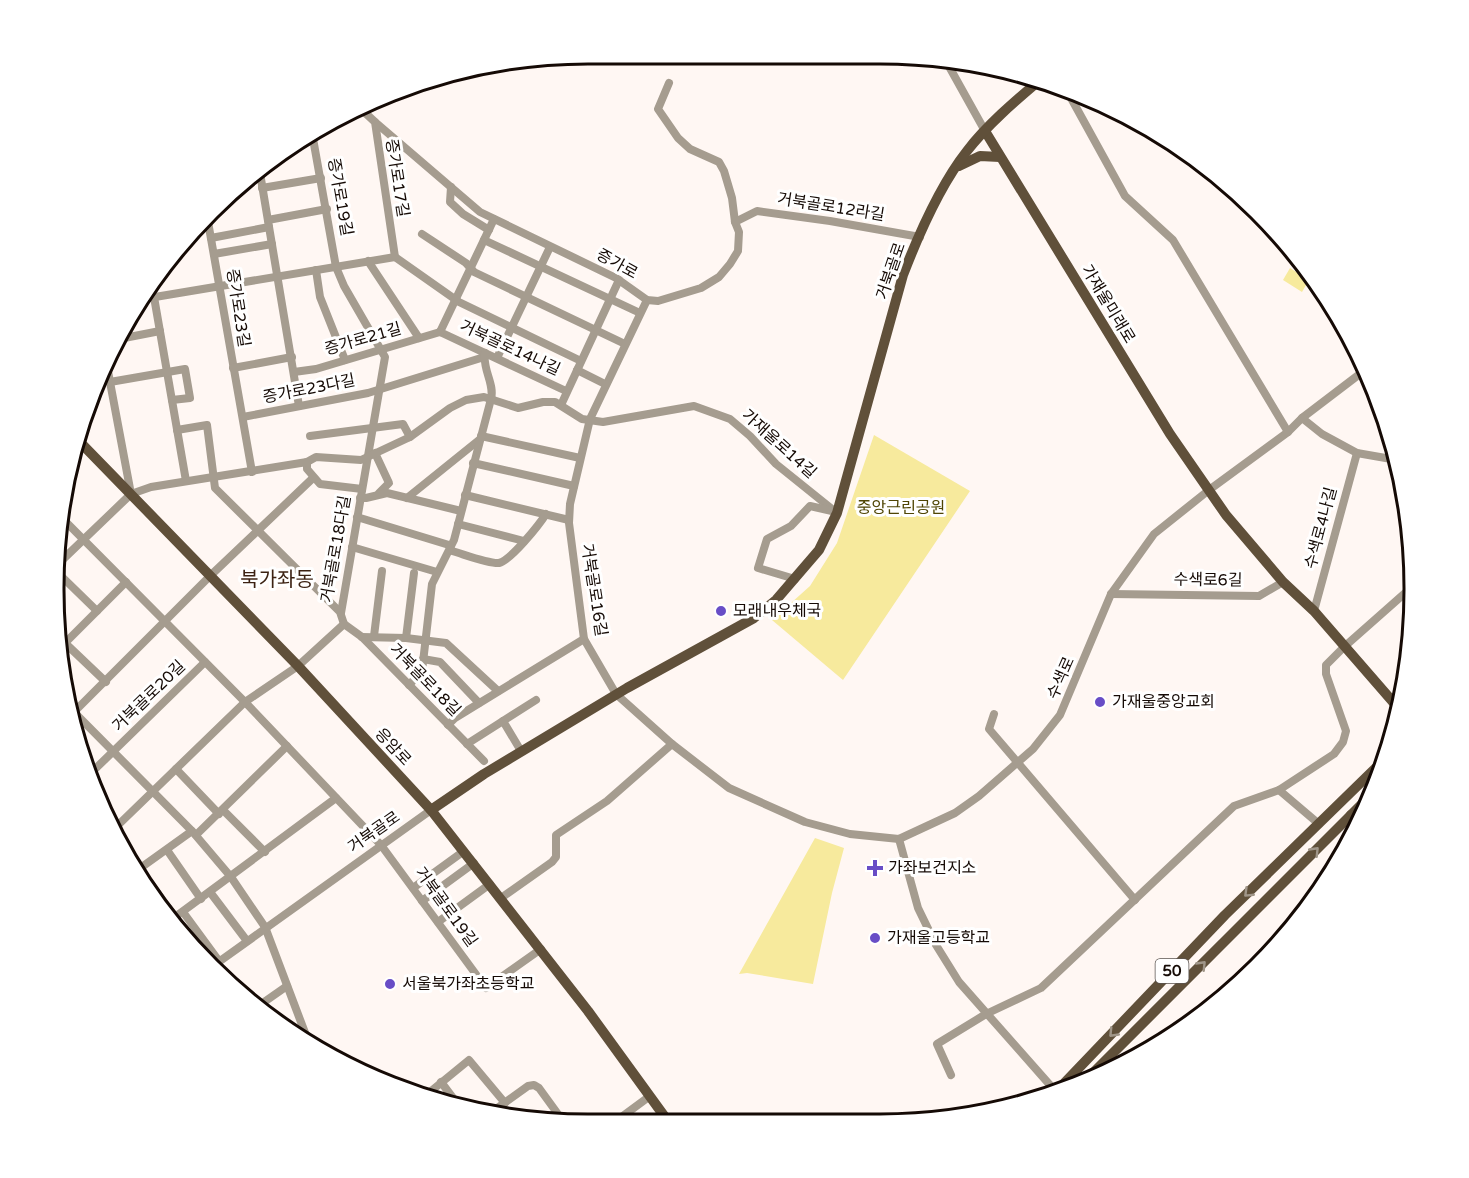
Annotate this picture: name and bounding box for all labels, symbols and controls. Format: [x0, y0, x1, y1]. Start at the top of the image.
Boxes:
street label: 증가로17길 [381, 137, 413, 219]
street label: 증가로19길 [323, 156, 357, 238]
street label: 거북골로12라길 [776, 189, 886, 225]
street label: 거북골로 [872, 240, 910, 302]
street label: 증가로 [593, 245, 641, 284]
street label: 가재울미래로 [1077, 261, 1139, 347]
street label: 증가로23길 [222, 267, 254, 349]
street label: 거북골로14나길 [457, 316, 563, 380]
street label: 증가로21길 [322, 319, 404, 359]
street label: 증가로23다길 [261, 370, 357, 408]
street label: 가재울로14길 [737, 405, 821, 483]
street label: 수색로4나길 [1301, 485, 1341, 571]
street label: 거북골로18다길 [317, 494, 355, 604]
park label: 중앙근린공원 [857, 498, 945, 518]
street label: 거북골로16길 [577, 542, 611, 638]
district label: 북가좌동 [240, 568, 314, 592]
street label: 수색로6길 [1173, 569, 1243, 591]
place label: 모래내우체국 [733, 601, 821, 621]
marker: 모래내우체국 [714, 604, 728, 618]
street label: 거북골로18길 [385, 639, 465, 721]
street label: 수색로 [1043, 654, 1079, 702]
street label: 거북골로20길 [108, 656, 190, 736]
place label: 가재울중앙교회 [1112, 692, 1215, 712]
marker: 가재울중앙교회 [1093, 695, 1107, 709]
street label: 응암로 [371, 724, 416, 770]
street label: 거북골로 [344, 807, 404, 857]
one-way arrow [1307, 847, 1318, 858]
place label: 가좌보건지소 [888, 858, 976, 878]
marker: 가좌보건지소 [866, 859, 884, 877]
street label: 거북골로19길 [410, 863, 482, 951]
one-way arrow [1245, 885, 1256, 896]
place label: 가재울고등학교 [887, 928, 990, 948]
marker: 가재울고등학교 [868, 931, 882, 945]
road number: 50 [1156, 959, 1188, 983]
one-way arrow [1194, 961, 1205, 972]
place label: 서울북가좌초등학교 [402, 974, 534, 994]
marker: 서울북가좌초등학교 [383, 977, 397, 991]
one-way arrow [1109, 1027, 1120, 1037]

